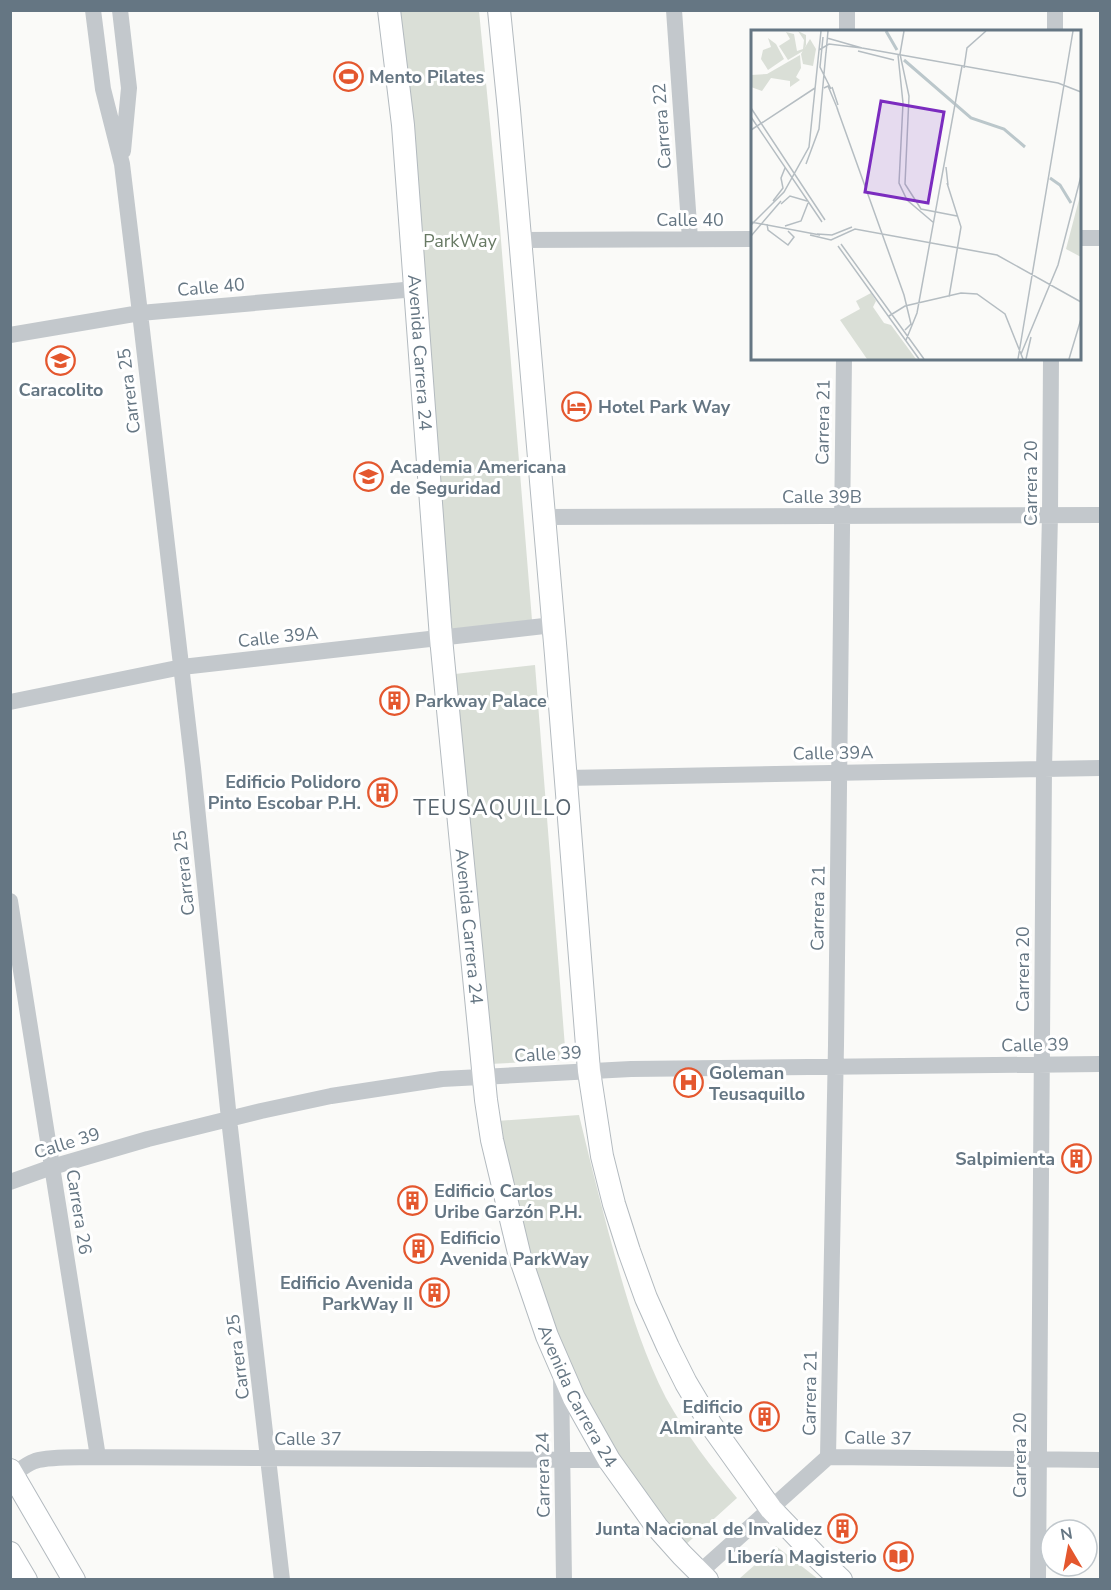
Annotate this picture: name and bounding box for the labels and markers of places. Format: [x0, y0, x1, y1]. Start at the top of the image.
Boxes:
sports icon: Mento Pilates [332, 61, 364, 93]
place label: Mento Pilates [369, 65, 484, 89]
school or university icon: Caracolito [45, 345, 77, 377]
place label: Caracolito [19, 378, 103, 402]
hotel icon: Hotel Park Way [561, 391, 593, 423]
place label: Hotel Park Way [598, 395, 731, 419]
place label: Academia Americana de Seguridad [390, 455, 566, 500]
school or university icon: Academia Americana de Seguridad [353, 461, 385, 493]
building icon: Parkway Palace [378, 685, 410, 717]
place label: Parkway Palace [415, 689, 547, 713]
place label: Edificio Polidoro Pinto Escobar P.H. [208, 770, 361, 815]
building icon: Edificio Polidoro Pinto Escobar P.H. [366, 776, 398, 808]
place label: Goleman Teusaquillo [709, 1061, 805, 1106]
hospital icon: Goleman Teusaquillo [672, 1067, 704, 1099]
building icon: Salpimienta [1060, 1143, 1092, 1175]
place label: Salpimienta [955, 1147, 1055, 1171]
place label: Edificio Carlos Uribe Garzón P.H. [434, 1179, 582, 1224]
building icon: Edificio Carlos Uribe Garzón P.H. [397, 1185, 429, 1217]
place label: Edificio Avenida ParkWay [440, 1226, 589, 1271]
building icon: Edificio Avenida ParkWay [403, 1232, 435, 1264]
place label: Edificio Avenida ParkWay II [280, 1271, 413, 1316]
building icon: Edificio Avenida ParkWay II [418, 1277, 450, 1309]
place label: Edificio Almirante [660, 1395, 743, 1440]
building icon: Edificio Almirante [748, 1401, 780, 1433]
building icon: Junta Nacional de Invalidez [827, 1513, 859, 1545]
place label: Junta Nacional de Invalidez [595, 1517, 822, 1541]
library icon: Libería Magisterio [882, 1541, 914, 1573]
place label: Libería Magisterio [727, 1545, 877, 1569]

